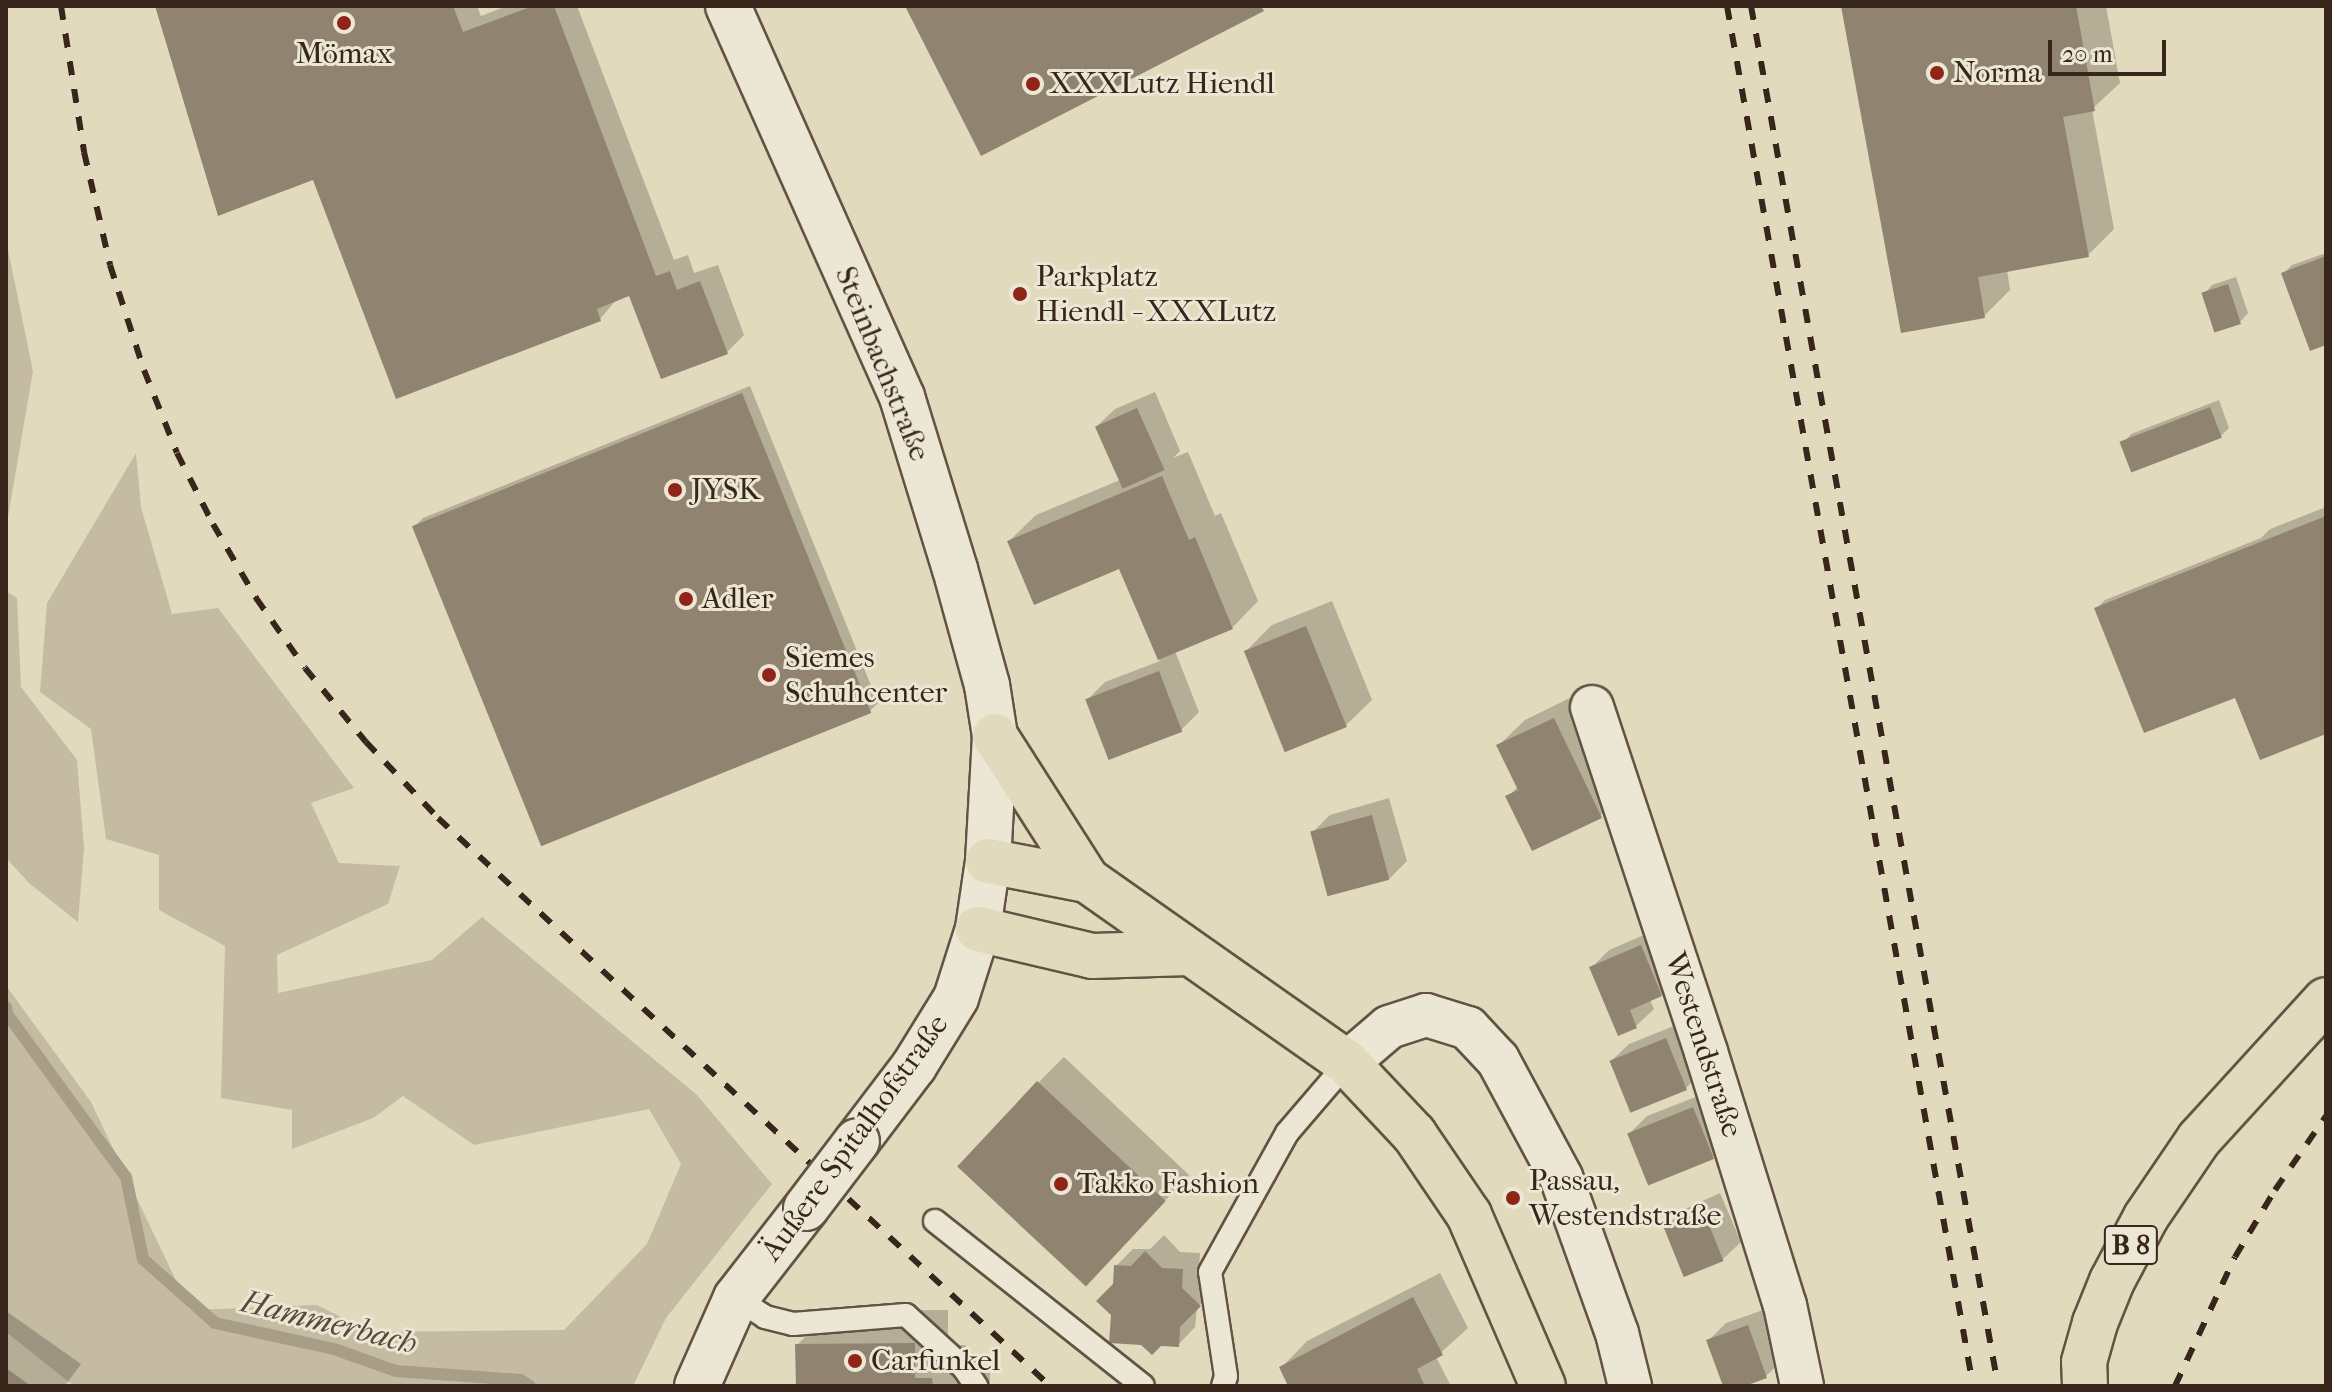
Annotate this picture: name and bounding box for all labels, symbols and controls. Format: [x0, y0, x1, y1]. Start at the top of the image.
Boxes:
marker: Mömax [335, 14, 353, 32]
scale bar [2052, 24, 2170, 74]
place label: Mömax [296, 36, 392, 72]
text: 20 m [2062, 40, 2113, 68]
place label: Norma [1953, 55, 2042, 91]
marker: Norma [1928, 64, 1946, 82]
place label: XXXLutz Hiendl [1049, 66, 1275, 102]
marker: XXXLutz Hiendl [1024, 75, 1042, 93]
place label: Parkplatz Hiendl - XXXLutz [1036, 259, 1276, 330]
street label: Steinbachstraße [827, 262, 937, 466]
marker: Parkplatz Hiendl - XXXLutz [1011, 285, 1029, 303]
place label: JYSK [691, 472, 760, 508]
marker: JYSK [666, 481, 684, 499]
place label: Adler [702, 581, 773, 617]
marker: Adler [677, 590, 695, 608]
place label: Siemes Schuhcenter [785, 640, 947, 710]
marker: Siemes Schuhcenter [760, 666, 778, 684]
street label: Westendstraße [1656, 948, 1750, 1142]
street label: Äußere Spitalhofstraße [754, 1008, 956, 1268]
place label: Passau, Westendstraße [1529, 1163, 1721, 1234]
place label: Takko Fashion [1077, 1166, 1259, 1202]
marker: Takko Fashion [1052, 1175, 1070, 1193]
marker: Passau, Westendstraße [1504, 1189, 1522, 1207]
road number: B 8 [2103, 1221, 2159, 1269]
water label: Hammerbach [237, 1283, 421, 1363]
place label: Carfunkel [871, 1343, 1000, 1379]
marker: Carfunkel [846, 1352, 864, 1370]

